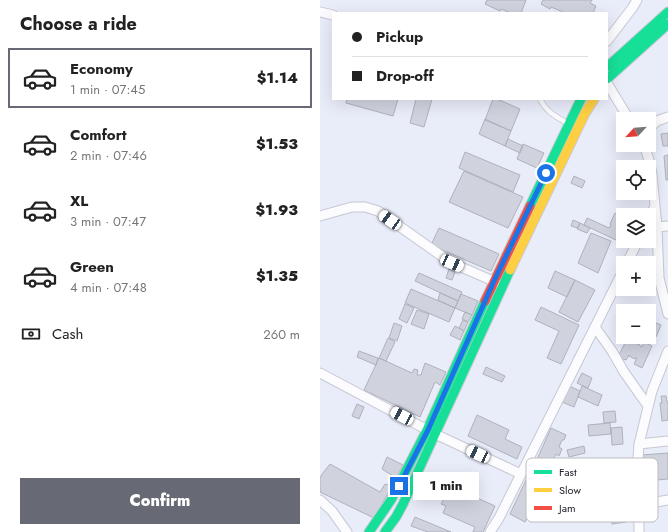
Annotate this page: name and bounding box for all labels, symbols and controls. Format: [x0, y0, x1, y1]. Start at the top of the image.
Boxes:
text: Choose a ride [20, 11, 137, 37]
text: Pickup [376, 26, 423, 48]
text: Economy [70, 58, 133, 80]
icon: car [22, 60, 58, 96]
text: Drop-off [376, 65, 434, 87]
text: $1.14 [257, 67, 298, 89]
text: 1 min · 07:45 [70, 80, 145, 99]
north arrow [616, 112, 656, 152]
map controls [616, 112, 656, 344]
text: Comfort [70, 124, 127, 146]
icon: car [22, 126, 58, 162]
text: $1.53 [256, 133, 298, 155]
text: 2 min · 07:46 [70, 146, 147, 165]
button: locate [616, 160, 656, 200]
route start [537, 164, 555, 182]
text: XL [70, 190, 88, 212]
icon: car [22, 192, 58, 228]
text: $1.93 [256, 199, 298, 221]
car [377, 208, 403, 232]
button: layers [616, 208, 656, 248]
text: 3 min · 07:47 [70, 212, 146, 231]
car [439, 253, 465, 273]
text: Green [70, 256, 114, 278]
button: + [616, 256, 656, 296]
icon: car [22, 258, 58, 294]
text: $1.35 [256, 265, 298, 287]
text: 4 min · 07:48 [70, 278, 147, 297]
button: − [616, 304, 656, 344]
icon: cash [20, 323, 42, 345]
text: Cash [52, 323, 83, 345]
text: 260 m [263, 325, 300, 344]
car [389, 405, 415, 427]
car [465, 443, 491, 465]
legend [526, 458, 658, 522]
text: Fast [559, 464, 577, 480]
callout: 1 min [413, 472, 479, 500]
text: 1 min [430, 476, 462, 495]
route end [390, 477, 408, 495]
button: Confirm [20, 478, 300, 524]
text: Slow [559, 482, 581, 498]
text: Jam [557, 500, 576, 516]

